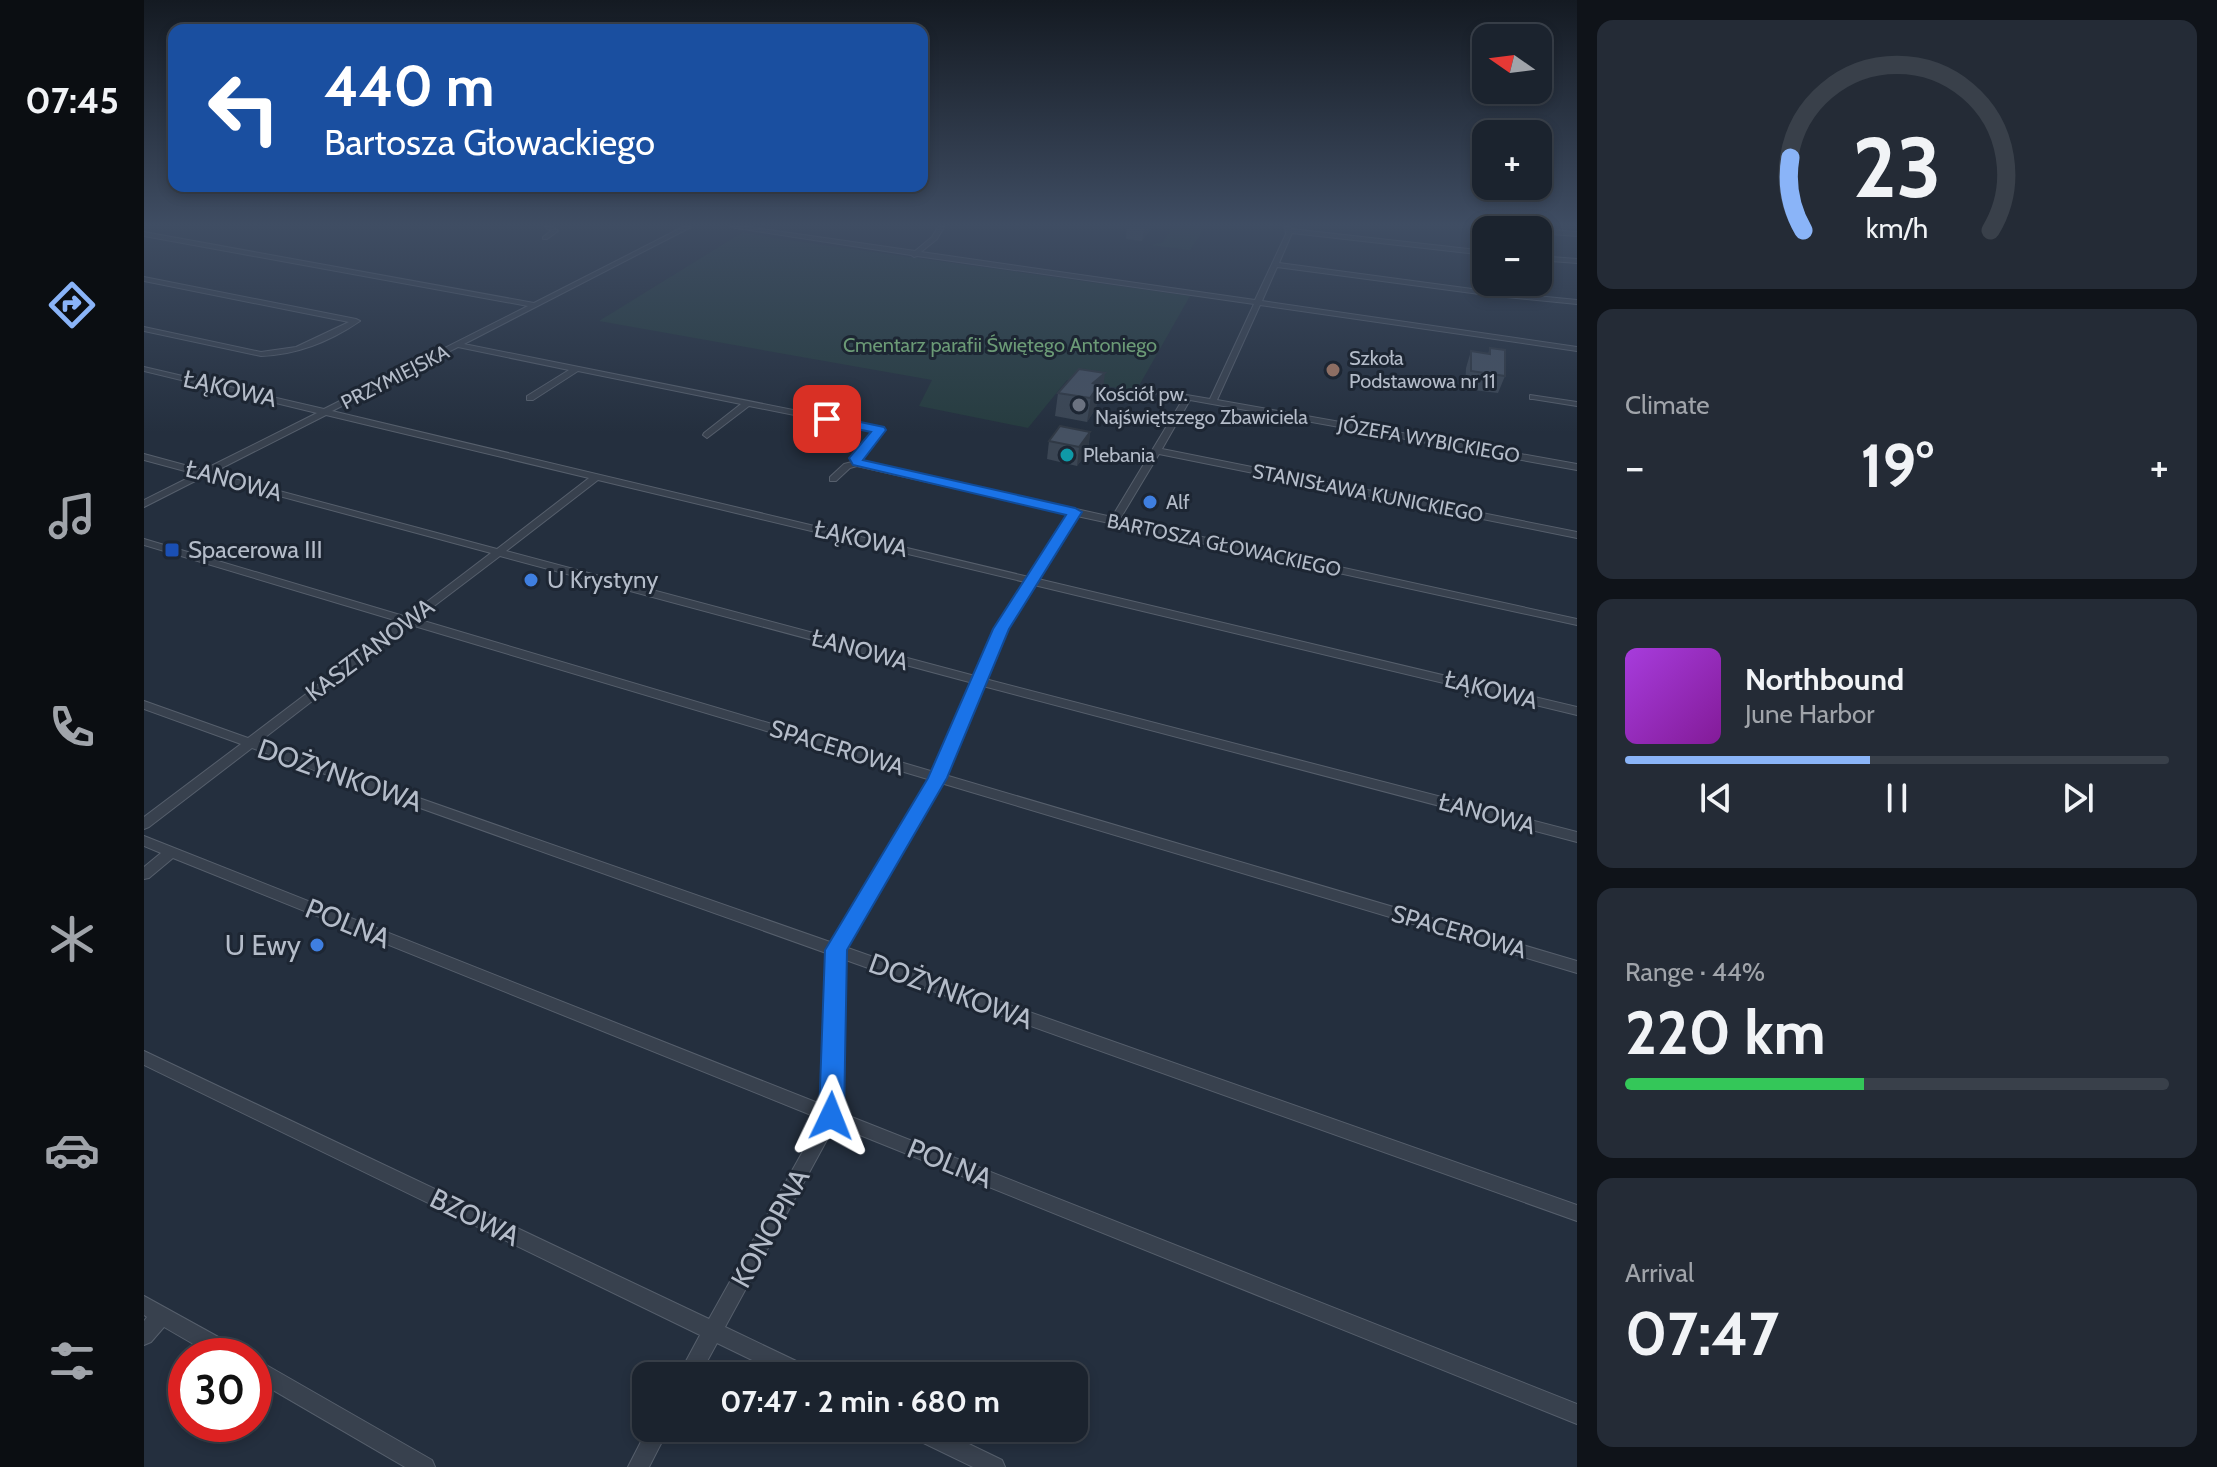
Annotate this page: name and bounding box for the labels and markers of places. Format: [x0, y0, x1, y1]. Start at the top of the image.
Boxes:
place label: Szkoła Podstawowa nr 11 [1349, 346, 1496, 393]
marker: Szkoła Podstawowa nr 11 [1324, 361, 1342, 379]
place label: Kościół pw. Najświętszego Zbawiciela [1095, 382, 1308, 429]
pin [793, 385, 861, 453]
marker: Kościół pw. Najświętszego Zbawiciela [1070, 396, 1088, 414]
place label: Plebania [1083, 443, 1155, 467]
marker: Plebania [1058, 446, 1076, 464]
place label: Alf [1166, 490, 1190, 514]
marker: Alf [1141, 493, 1159, 511]
place label: Spacerowa III [188, 535, 323, 564]
marker: Spacerowa III [163, 541, 181, 559]
place label: U Krystyny [547, 565, 658, 594]
marker: U Krystyny [522, 571, 540, 589]
place label: U Ewy [225, 928, 301, 962]
marker: U Ewy [308, 936, 326, 954]

